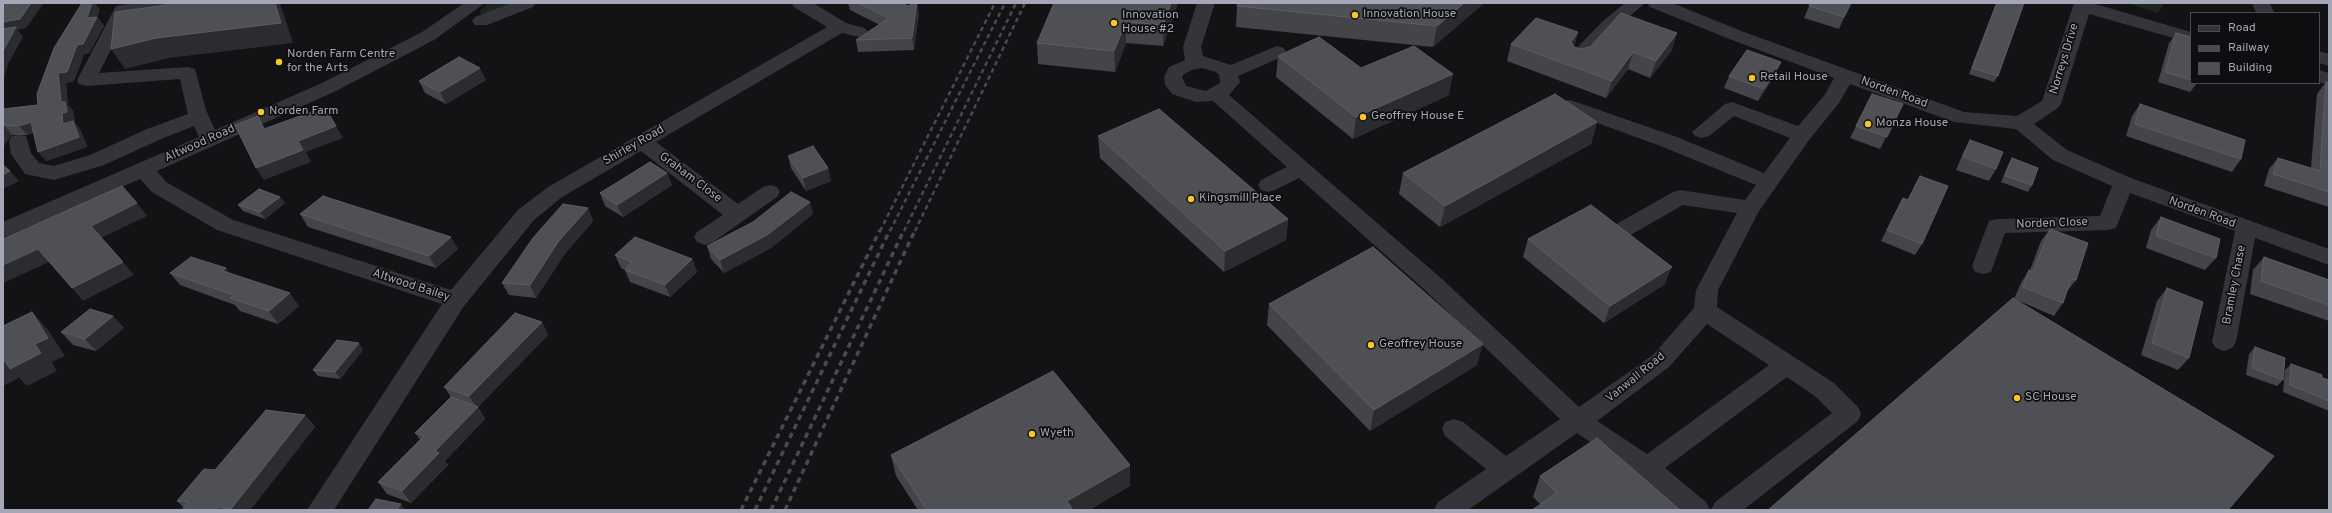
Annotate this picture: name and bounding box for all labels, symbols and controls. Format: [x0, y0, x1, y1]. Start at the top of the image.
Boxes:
place label: Innovation House [1363, 8, 1456, 22]
place label: Innovation House #2 [1122, 9, 1179, 37]
marker: Innovation House [1350, 10, 1360, 20]
legend [2190, 12, 2320, 84]
marker: Innovation House #2 [1109, 18, 1119, 28]
text: Road [2228, 20, 2256, 36]
street label: Norreys Drive [2047, 22, 2083, 96]
text: Railway [2228, 40, 2269, 56]
place label: Norden Farm Centre for the Arts [287, 48, 395, 76]
marker: Norden Farm Centre for the Arts [274, 57, 284, 67]
text: Building [2228, 60, 2272, 76]
place label: Retail House [1760, 71, 1828, 85]
marker: Retail House [1747, 73, 1757, 83]
street label: Norden Road [1859, 74, 1929, 112]
place label: Norden Farm [269, 105, 338, 119]
marker: Norden Farm [256, 107, 266, 117]
place label: Geoffrey House E [1371, 110, 1464, 124]
marker: Geoffrey House E [1358, 112, 1368, 122]
place label: Monza House [1876, 117, 1948, 131]
marker: Monza House [1863, 119, 1873, 129]
street label: Altwood Road [163, 122, 237, 166]
street label: Shirley Road [601, 123, 667, 169]
street label: Graham Close [656, 150, 724, 206]
place label: Kingsmill Place [1199, 192, 1281, 206]
marker: Kingsmill Place [1186, 194, 1196, 204]
street label: Norden Road [2167, 194, 2237, 232]
street label: Norden Close [2016, 216, 2088, 232]
street label: Bramley Chase [2220, 244, 2250, 326]
street label: Altwood Bailey [371, 267, 451, 305]
place label: Geoffrey House [1379, 338, 1462, 352]
marker: Geoffrey House [1366, 340, 1376, 350]
street label: Vanwall Road [1604, 350, 1668, 406]
place label: SC House [2025, 391, 2077, 405]
marker: SC House [2012, 393, 2022, 403]
place label: Wyeth [1040, 427, 1074, 441]
marker: Wyeth [1027, 429, 1037, 439]

